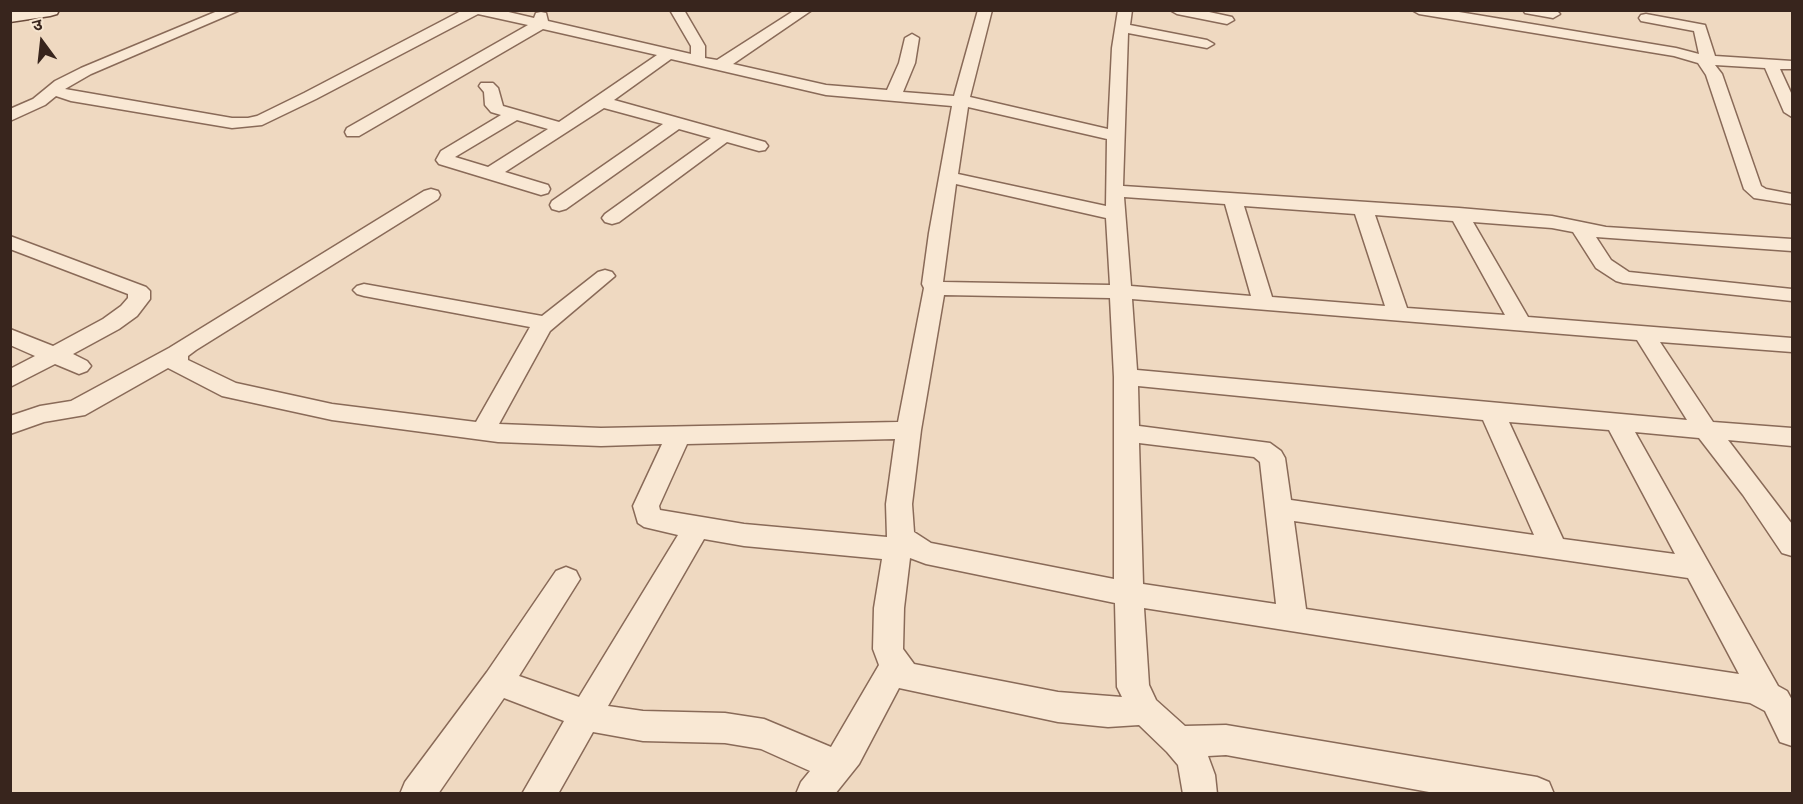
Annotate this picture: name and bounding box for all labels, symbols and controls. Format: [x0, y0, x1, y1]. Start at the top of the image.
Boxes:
north arrow [12, 12, 72, 72]
text: उ [30, 13, 45, 36]

